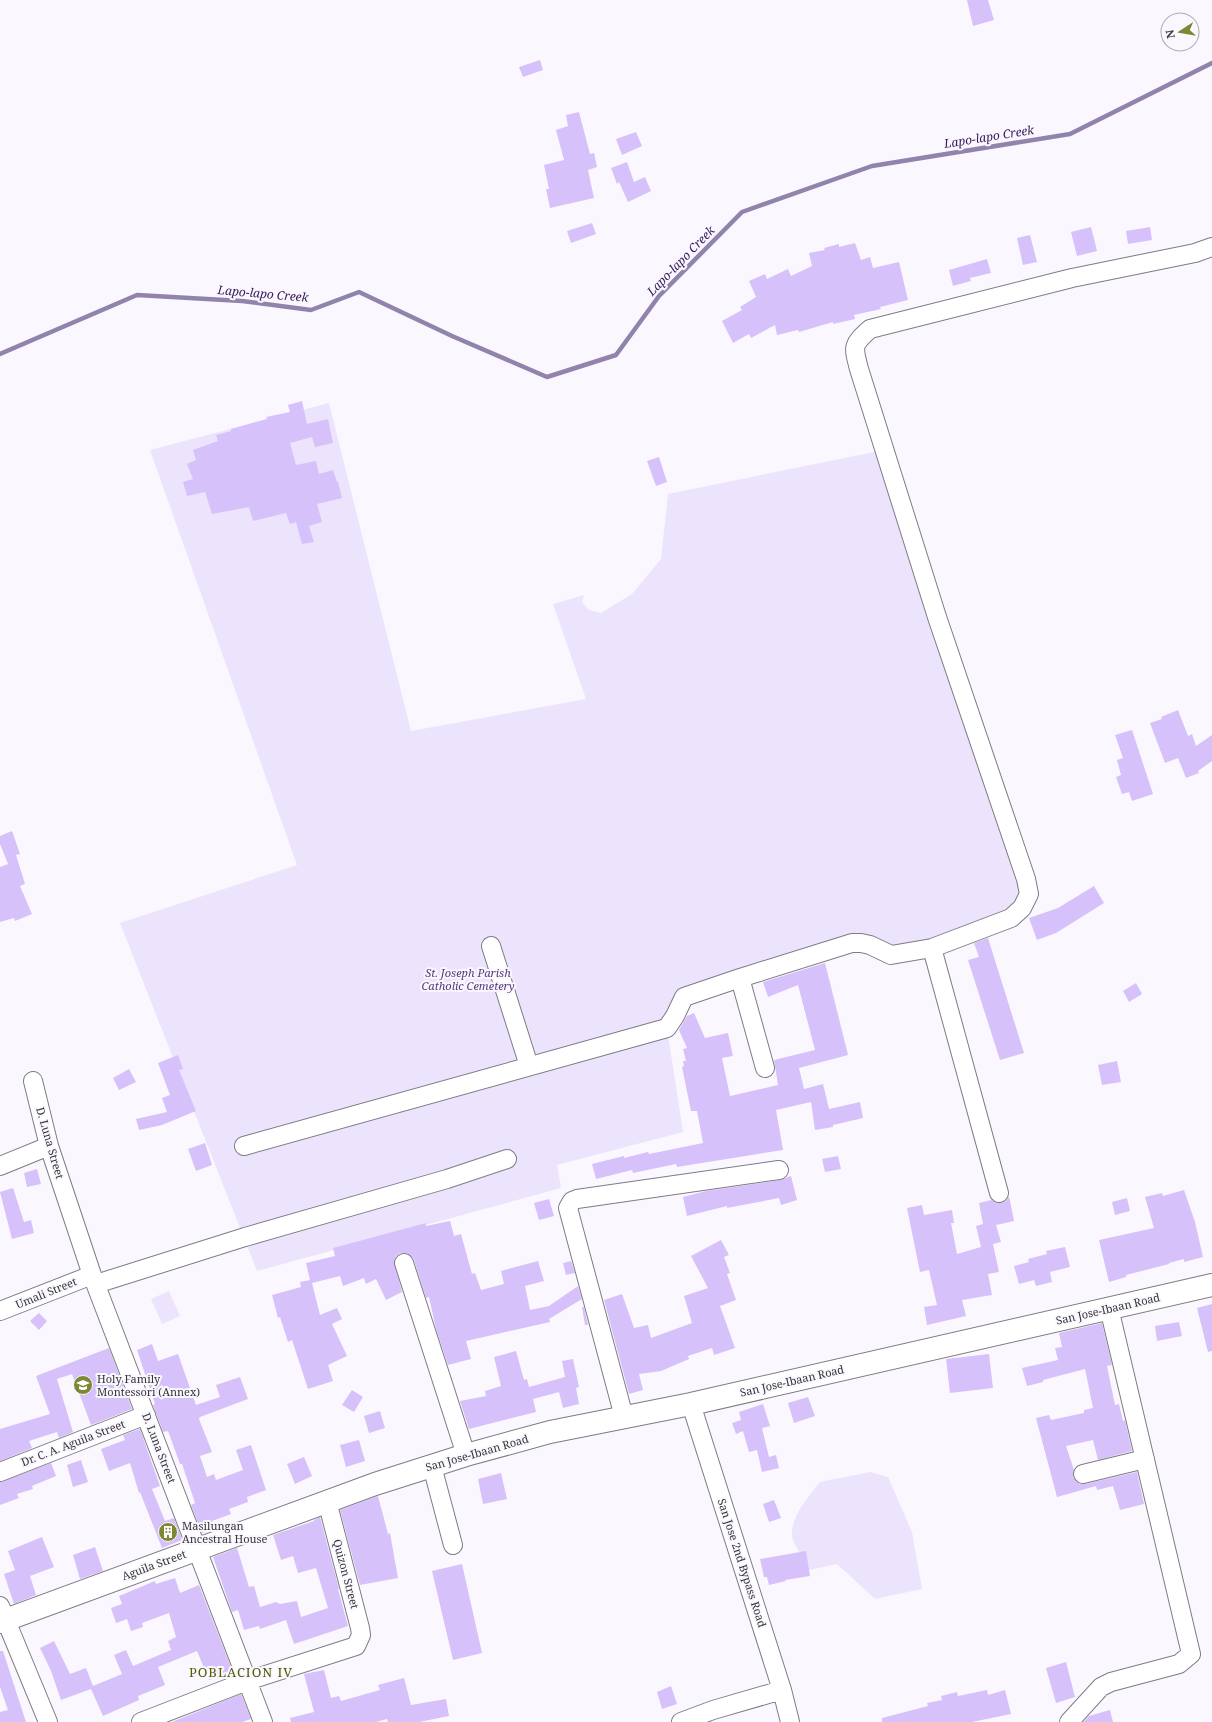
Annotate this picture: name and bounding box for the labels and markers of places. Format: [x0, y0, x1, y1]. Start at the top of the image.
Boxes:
place label: Holy Family Montessori (Annex) [97, 1371, 200, 1399]
school or university icon: Holy Family Montessori (Annex) [72, 1374, 94, 1396]
place label: Masilungan Ancestral House [182, 1518, 267, 1546]
building icon: Masilungan Ancestral House [157, 1521, 179, 1543]

